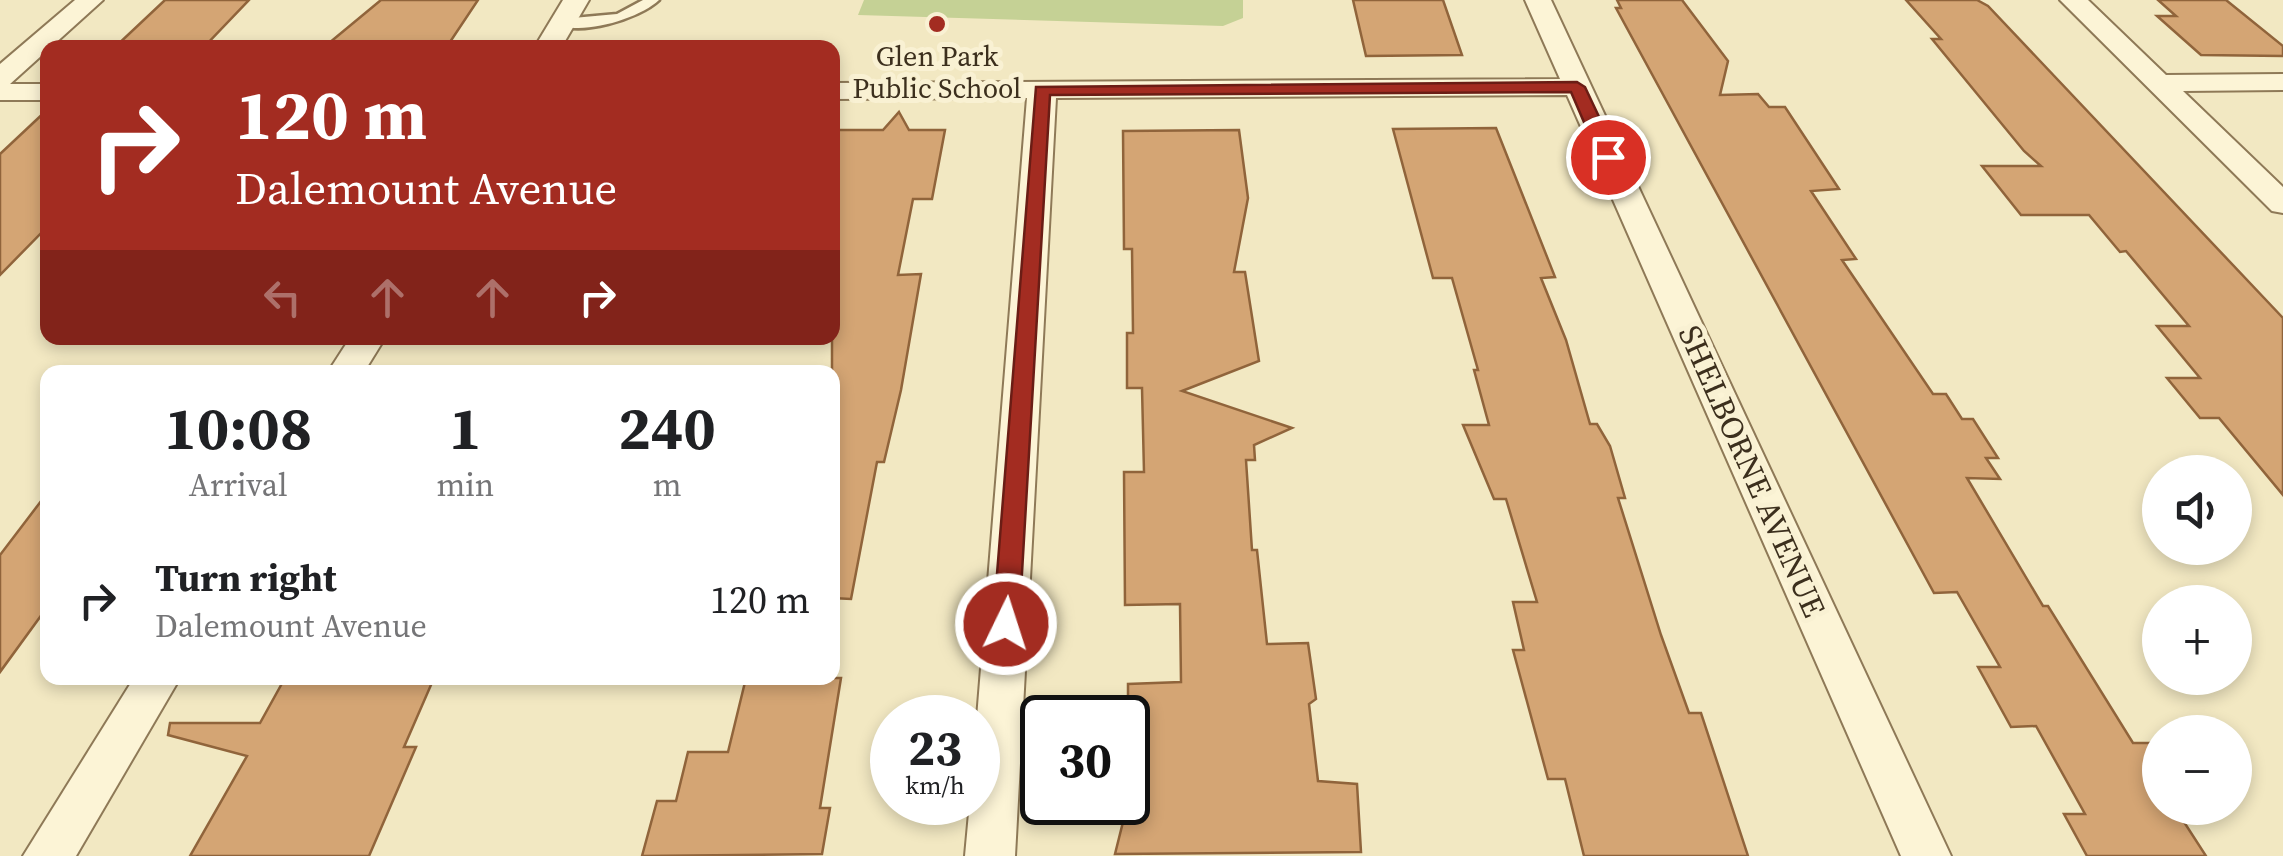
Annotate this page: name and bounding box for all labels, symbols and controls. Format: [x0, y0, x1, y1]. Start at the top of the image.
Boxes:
marker: Glen Park Public School [926, 13, 948, 35]
place label: Glen Park Public School [853, 37, 1021, 107]
text: 120 m [235, 66, 427, 162]
icon: right [70, 80, 200, 210]
pin [1566, 115, 1651, 200]
icon: arrive [1581, 130, 1636, 185]
text: Dalemount Avenue [235, 157, 617, 219]
icon: left [255, 270, 310, 325]
icon: ahead [360, 270, 415, 325]
icon: ahead [465, 270, 520, 325]
icon: right [570, 270, 625, 325]
street label: SHELBORNE AVENUE [1668, 318, 1836, 624]
text: 10:08 [164, 387, 312, 469]
text: 1 [449, 387, 482, 469]
text: 240 [618, 387, 716, 469]
map controls [2142, 455, 2252, 825]
button: sound [2142, 455, 2252, 565]
text: Arrival [189, 463, 288, 507]
text: min [436, 463, 494, 507]
text: m [653, 463, 681, 507]
text: Turn right [155, 552, 337, 604]
position arrow [954, 572, 1058, 676]
icon: right [70, 573, 125, 628]
text: 120 m [710, 574, 810, 626]
button: + [2142, 585, 2252, 695]
text: Dalemount Avenue [155, 604, 427, 648]
speed limit sign: 30 [1020, 695, 1150, 825]
text: 23 [908, 713, 962, 782]
button: − [2142, 715, 2252, 825]
text: km/h [905, 768, 965, 802]

